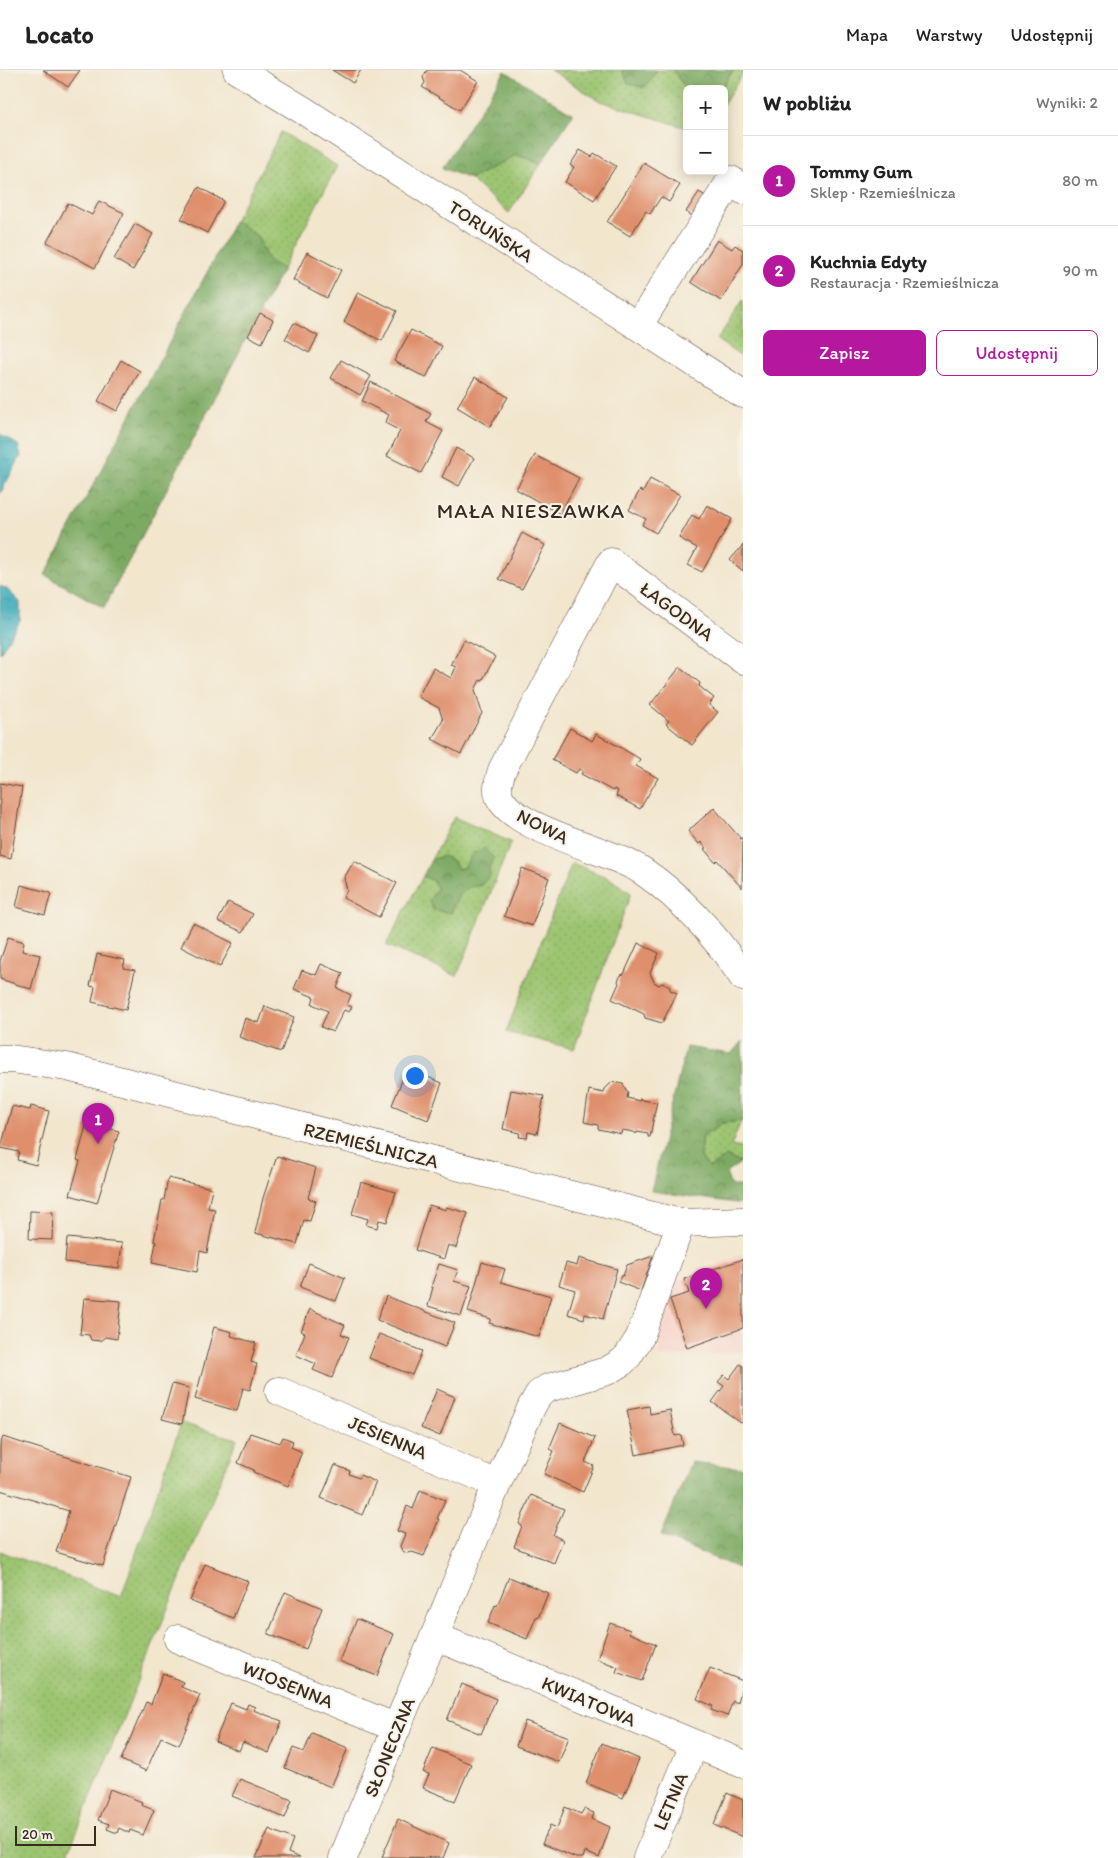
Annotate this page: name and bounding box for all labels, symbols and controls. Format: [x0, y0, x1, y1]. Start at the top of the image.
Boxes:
text: Locato [25, 20, 94, 49]
text: Mapa [846, 24, 888, 46]
text: Warstwy [916, 24, 983, 46]
text: Udostępnij [1011, 24, 1093, 46]
map controls [683, 85, 728, 175]
button: + [683, 85, 728, 130]
text: W pobliżu [763, 90, 851, 115]
text: Wyniki: 2 [1036, 93, 1098, 112]
button: − [683, 130, 728, 175]
text: Tommy Gum [810, 160, 913, 183]
text: 1 [775, 171, 783, 190]
text: 80 m [1062, 171, 1098, 190]
text: Sklep · Rzemieślnicza [810, 183, 956, 202]
street label: TORUŃSKA [444, 196, 537, 267]
text: Kuchnia Edyty [810, 250, 927, 273]
text: 2 [775, 261, 783, 280]
text: 90 m [1063, 261, 1098, 280]
text: Restauracja · Rzemieślnicza [810, 273, 999, 292]
button: Zapisz [763, 330, 926, 376]
button: Udostępnij [936, 330, 1098, 376]
district label: MAŁA NIESZAWKA [437, 498, 625, 523]
street label: ŁAGODNA [635, 577, 718, 646]
street label: NOWA [513, 804, 573, 849]
your location [402, 1063, 428, 1089]
pin: 1 [82, 1103, 114, 1144]
street label: RZEMIEŚLNICZA [301, 1118, 441, 1173]
pin: 2 [690, 1268, 722, 1309]
street label: JESIENNA [345, 1411, 431, 1464]
street label: WIOSENNA [239, 1656, 337, 1713]
street label: KWIATOWA [538, 1671, 639, 1732]
street label: SŁONECZNA [359, 1694, 420, 1800]
street label: LETNIA [648, 1769, 693, 1834]
scale bar [15, 1823, 96, 1846]
text: 20 m [22, 1826, 53, 1843]

